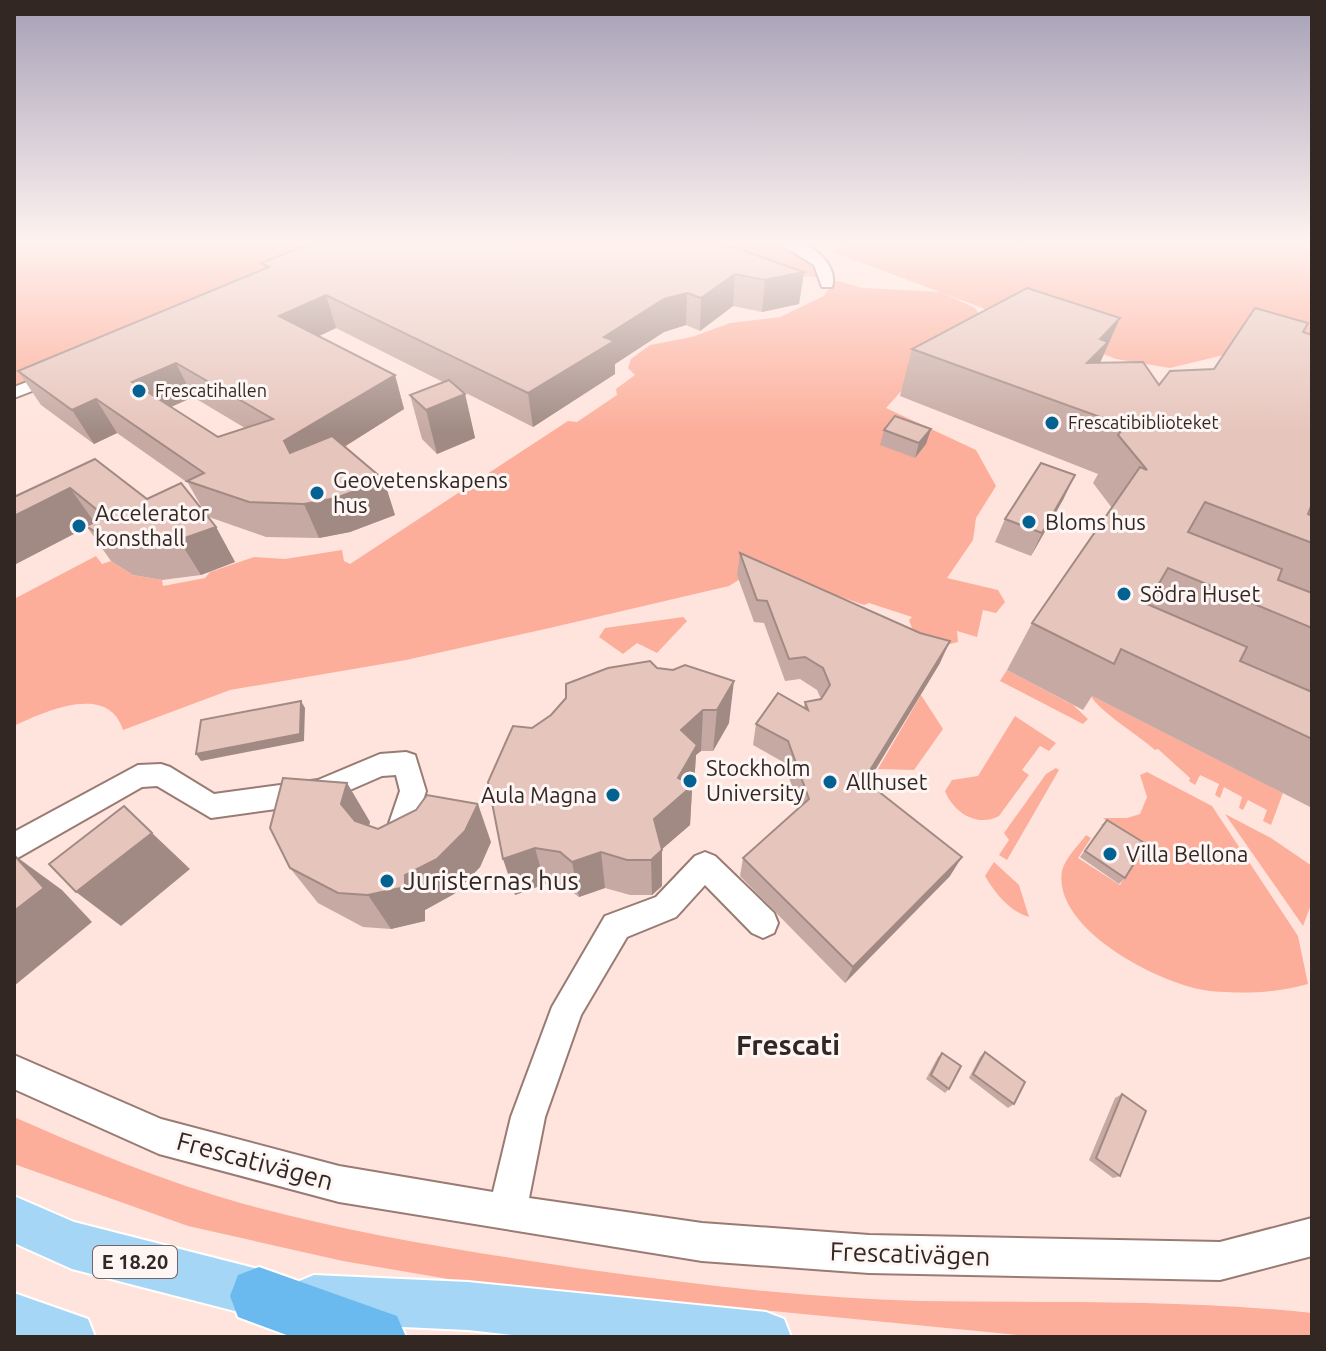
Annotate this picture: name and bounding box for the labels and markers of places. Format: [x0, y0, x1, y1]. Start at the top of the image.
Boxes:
place label: Frescatihallen [155, 380, 267, 400]
marker: Frescatihallen [130, 382, 148, 400]
place label: Frescatibiblioteket [1068, 412, 1219, 432]
marker: Frescatibiblioteket [1043, 414, 1061, 432]
place label: Geovetenskapens hus [333, 467, 508, 517]
marker: Geovetenskapens hus [308, 484, 326, 502]
place label: Accelerator konsthall [95, 500, 210, 550]
place label: Bloms hus [1045, 509, 1146, 534]
marker: Bloms hus [1020, 513, 1038, 531]
marker: Accelerator konsthall [70, 517, 88, 535]
place label: Södra Huset [1140, 581, 1261, 606]
marker: Södra Huset [1115, 585, 1133, 603]
place label: Stockholm University [706, 755, 811, 805]
place label: Allhuset [846, 769, 928, 794]
marker: Stockholm University [681, 772, 699, 790]
marker: Allhuset [821, 773, 839, 791]
place label: Aula Magna [481, 782, 597, 807]
marker: Aula Magna [604, 786, 622, 804]
place label: Villa Bellona [1126, 841, 1248, 866]
marker: Villa Bellona [1101, 845, 1119, 863]
place label: Juristernas hus [403, 866, 579, 895]
marker: Juristernas hus [378, 872, 396, 890]

